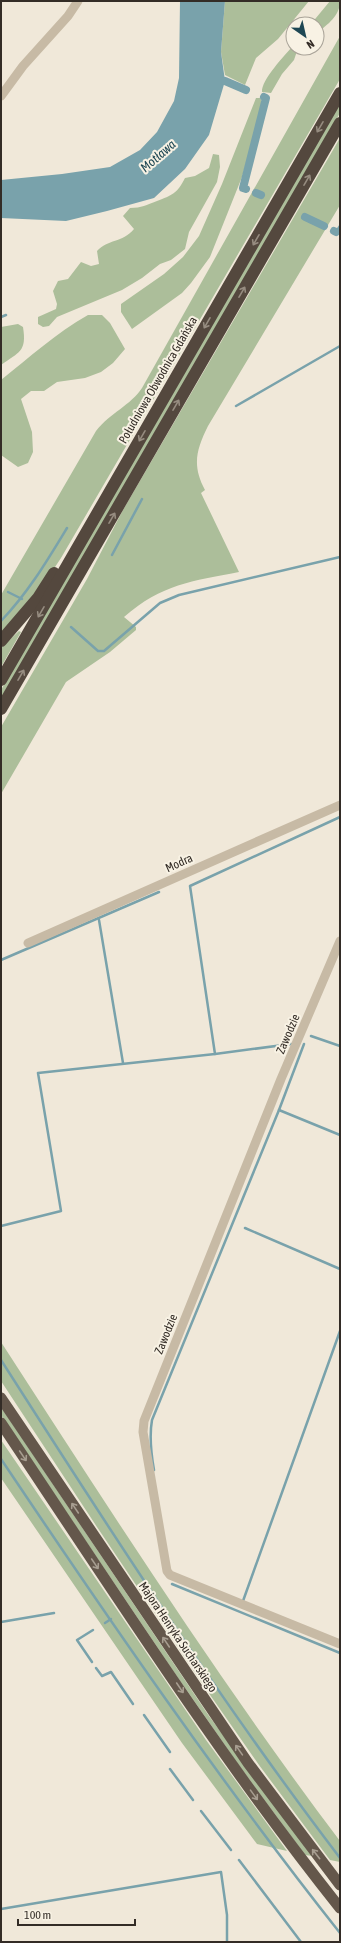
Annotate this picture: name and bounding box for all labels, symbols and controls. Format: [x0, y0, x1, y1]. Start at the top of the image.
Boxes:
north arrow [285, 16, 325, 56]
text: N [305, 37, 317, 51]
one-way arrow [316, 121, 324, 133]
water label: Motława [137, 137, 179, 175]
one-way arrow [303, 174, 311, 186]
one-way arrow [251, 233, 259, 245]
one-way arrow [238, 286, 246, 298]
street label: Południowa Obwodnica Gdańska [116, 314, 200, 446]
one-way arrow [203, 317, 211, 329]
one-way arrow [173, 399, 181, 411]
one-way arrow [138, 430, 146, 442]
one-way arrow [108, 512, 116, 524]
one-way arrow [36, 606, 44, 618]
one-way arrow [17, 669, 25, 681]
street label: Modra [163, 851, 195, 875]
street label: Zawodzie [273, 1012, 303, 1056]
street label: Zawodzie [152, 1312, 180, 1356]
one-way arrow [19, 1450, 27, 1461]
one-way arrow [71, 1502, 79, 1513]
one-way arrow [91, 1558, 99, 1569]
street label: Majora Henryka Sucharskiego [136, 1579, 220, 1695]
one-way arrow [162, 1637, 170, 1648]
one-way arrow [176, 1683, 184, 1694]
one-way arrow [235, 1744, 243, 1755]
one-way arrow [250, 1789, 258, 1800]
one-way arrow [312, 1849, 320, 1860]
scale bar [18, 1901, 135, 1927]
text: 100 m [24, 1908, 51, 1922]

